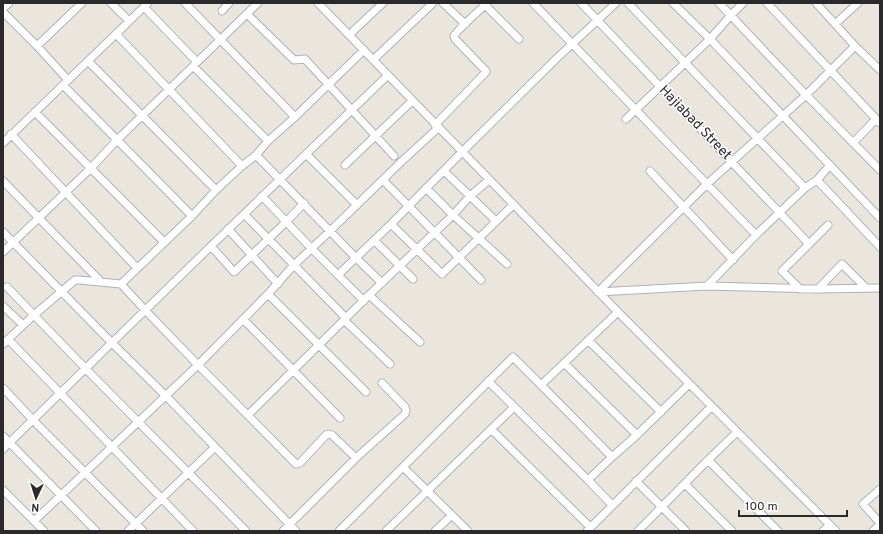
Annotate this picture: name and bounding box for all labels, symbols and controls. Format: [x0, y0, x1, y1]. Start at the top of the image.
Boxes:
street label: Hajiabad Street [655, 82, 735, 164]
north arrow [16, 478, 56, 518]
scale bar [739, 492, 847, 518]
text: 100 m [745, 499, 778, 515]
text: N [31, 500, 40, 514]

